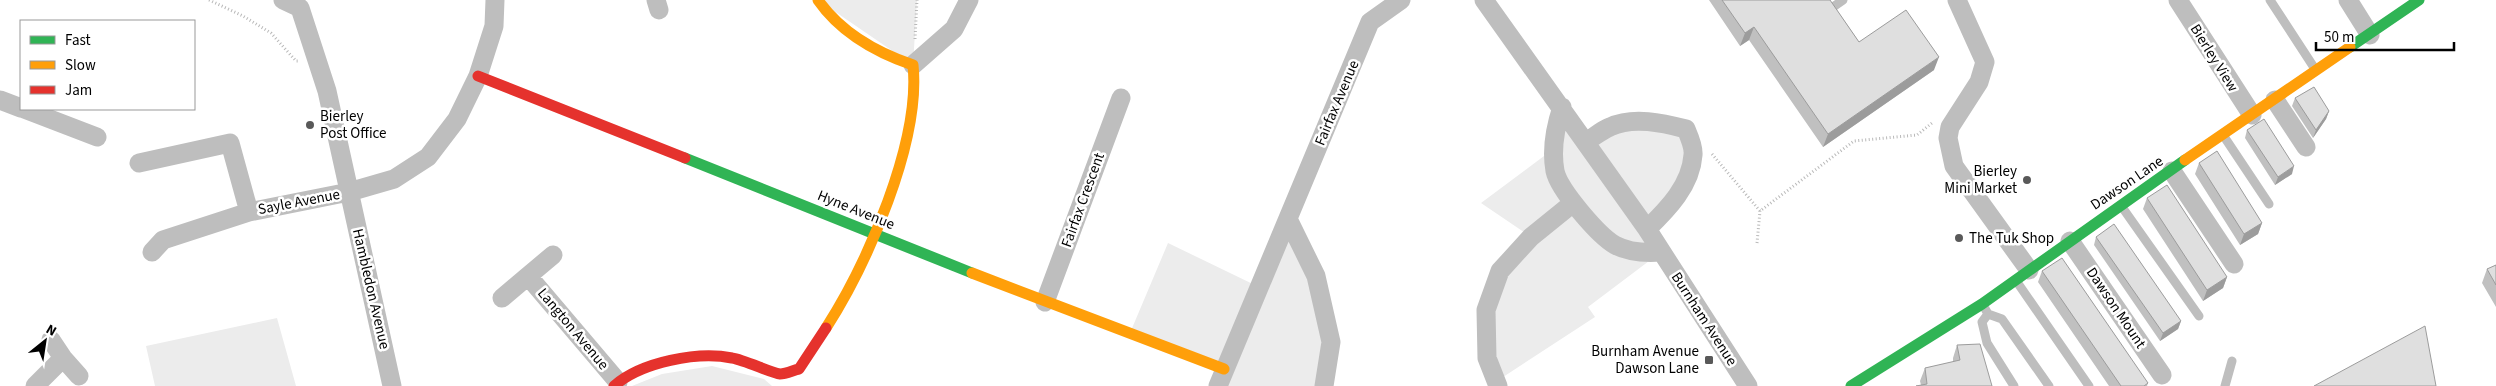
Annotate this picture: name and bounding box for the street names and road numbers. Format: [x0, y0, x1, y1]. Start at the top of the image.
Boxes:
street label: Bierley View [2185, 20, 2243, 96]
street label: Fairfax Avenue [1310, 57, 1364, 149]
street label: Fairfax Crescent [1056, 150, 1110, 250]
street label: Dawson Lane [2086, 151, 2168, 215]
street label: Sayle Avenue [256, 184, 342, 220]
street label: Hyne Avenue [814, 185, 898, 235]
street label: Hambledon Avenue [347, 227, 395, 351]
street label: Dawson Mount [2081, 263, 2151, 353]
street label: Burnham Avenue [1666, 268, 1742, 370]
street label: Langton Avenue [532, 284, 614, 374]

